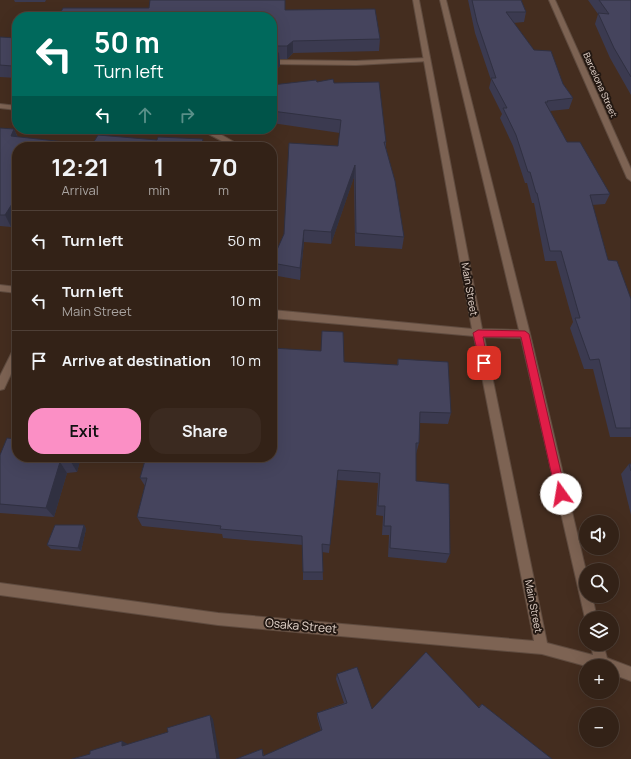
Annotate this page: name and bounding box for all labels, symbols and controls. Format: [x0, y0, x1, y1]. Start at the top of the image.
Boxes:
text: 50 m [94, 23, 160, 61]
icon: left [28, 28, 80, 80]
street label: Barcelona Street [580, 50, 621, 120]
text: Turn left [94, 59, 164, 83]
icon: left [92, 104, 114, 126]
icon: ahead [134, 104, 156, 126]
icon: right [176, 104, 198, 126]
text: 12:21 [51, 150, 109, 183]
text: 1 [154, 150, 164, 183]
text: 70 [209, 150, 238, 183]
text: Arrival [62, 181, 99, 199]
text: min [148, 181, 170, 199]
text: m [218, 181, 229, 199]
icon: left [28, 230, 50, 252]
text: Turn left [62, 230, 124, 251]
text: 50 m [227, 230, 261, 251]
street label: Main Street [458, 261, 482, 317]
text: Turn left [62, 281, 124, 302]
icon: left [28, 290, 50, 312]
text: 10 m [230, 290, 261, 311]
text: Main Street [62, 302, 132, 320]
pin [467, 346, 501, 380]
icon: arrive [28, 350, 50, 372]
text: Arrive at destination [62, 350, 211, 371]
text: 10 m [230, 350, 261, 371]
icon: arrive [473, 352, 495, 374]
button: Exit [28, 408, 141, 454]
button: Share [149, 408, 261, 454]
position arrow [540, 473, 582, 515]
map controls [579, 515, 619, 747]
button: sound [579, 515, 619, 555]
button: search [579, 563, 619, 603]
street label: Main Street [522, 578, 546, 634]
button: layers [579, 611, 619, 651]
street label: Osaka Street [264, 614, 338, 637]
button: + [579, 659, 619, 699]
button: − [579, 707, 619, 747]

